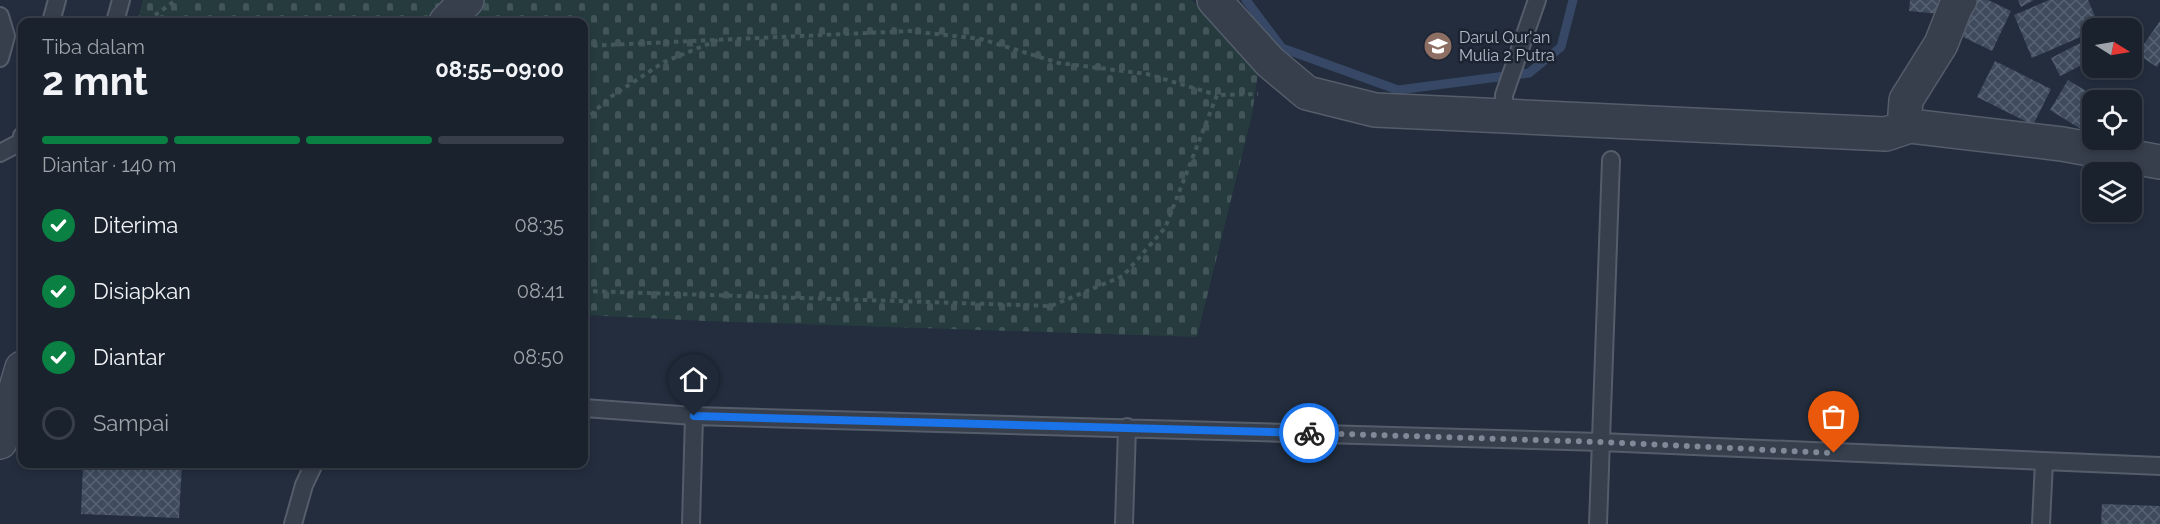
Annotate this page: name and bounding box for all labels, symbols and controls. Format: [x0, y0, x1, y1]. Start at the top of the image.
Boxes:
north arrow [2082, 18, 2142, 78]
map controls [2082, 18, 2142, 222]
place label: Darul Qur'an Mulia 2 Putra [1459, 28, 1555, 65]
school or university icon: Darul Qur'an Mulia 2 Putra [1422, 30, 1454, 62]
text: Tiba dalam [42, 35, 145, 59]
text: 08:55–09:00 [435, 56, 564, 82]
text: 2 mnt [42, 58, 148, 104]
button: locate [2082, 90, 2142, 150]
text: Diantar · 140 m [42, 153, 176, 177]
button: layers [2082, 162, 2142, 222]
icon: check [42, 209, 75, 242]
text: Diterima [93, 212, 178, 238]
text: 08:35 [515, 213, 564, 237]
icon: check [42, 275, 75, 308]
text: Disiapkan [93, 278, 191, 304]
text: 08:41 [517, 279, 564, 303]
icon: check [42, 341, 75, 374]
text: Diantar [93, 344, 165, 370]
text: 08:50 [513, 345, 564, 369]
pin [668, 354, 719, 416]
icon: home [677, 363, 710, 396]
pin [1808, 391, 1859, 453]
icon: bag [1817, 400, 1850, 433]
courier [1279, 403, 1339, 463]
text: Sampai [93, 410, 169, 436]
icon: bike [1293, 417, 1326, 450]

